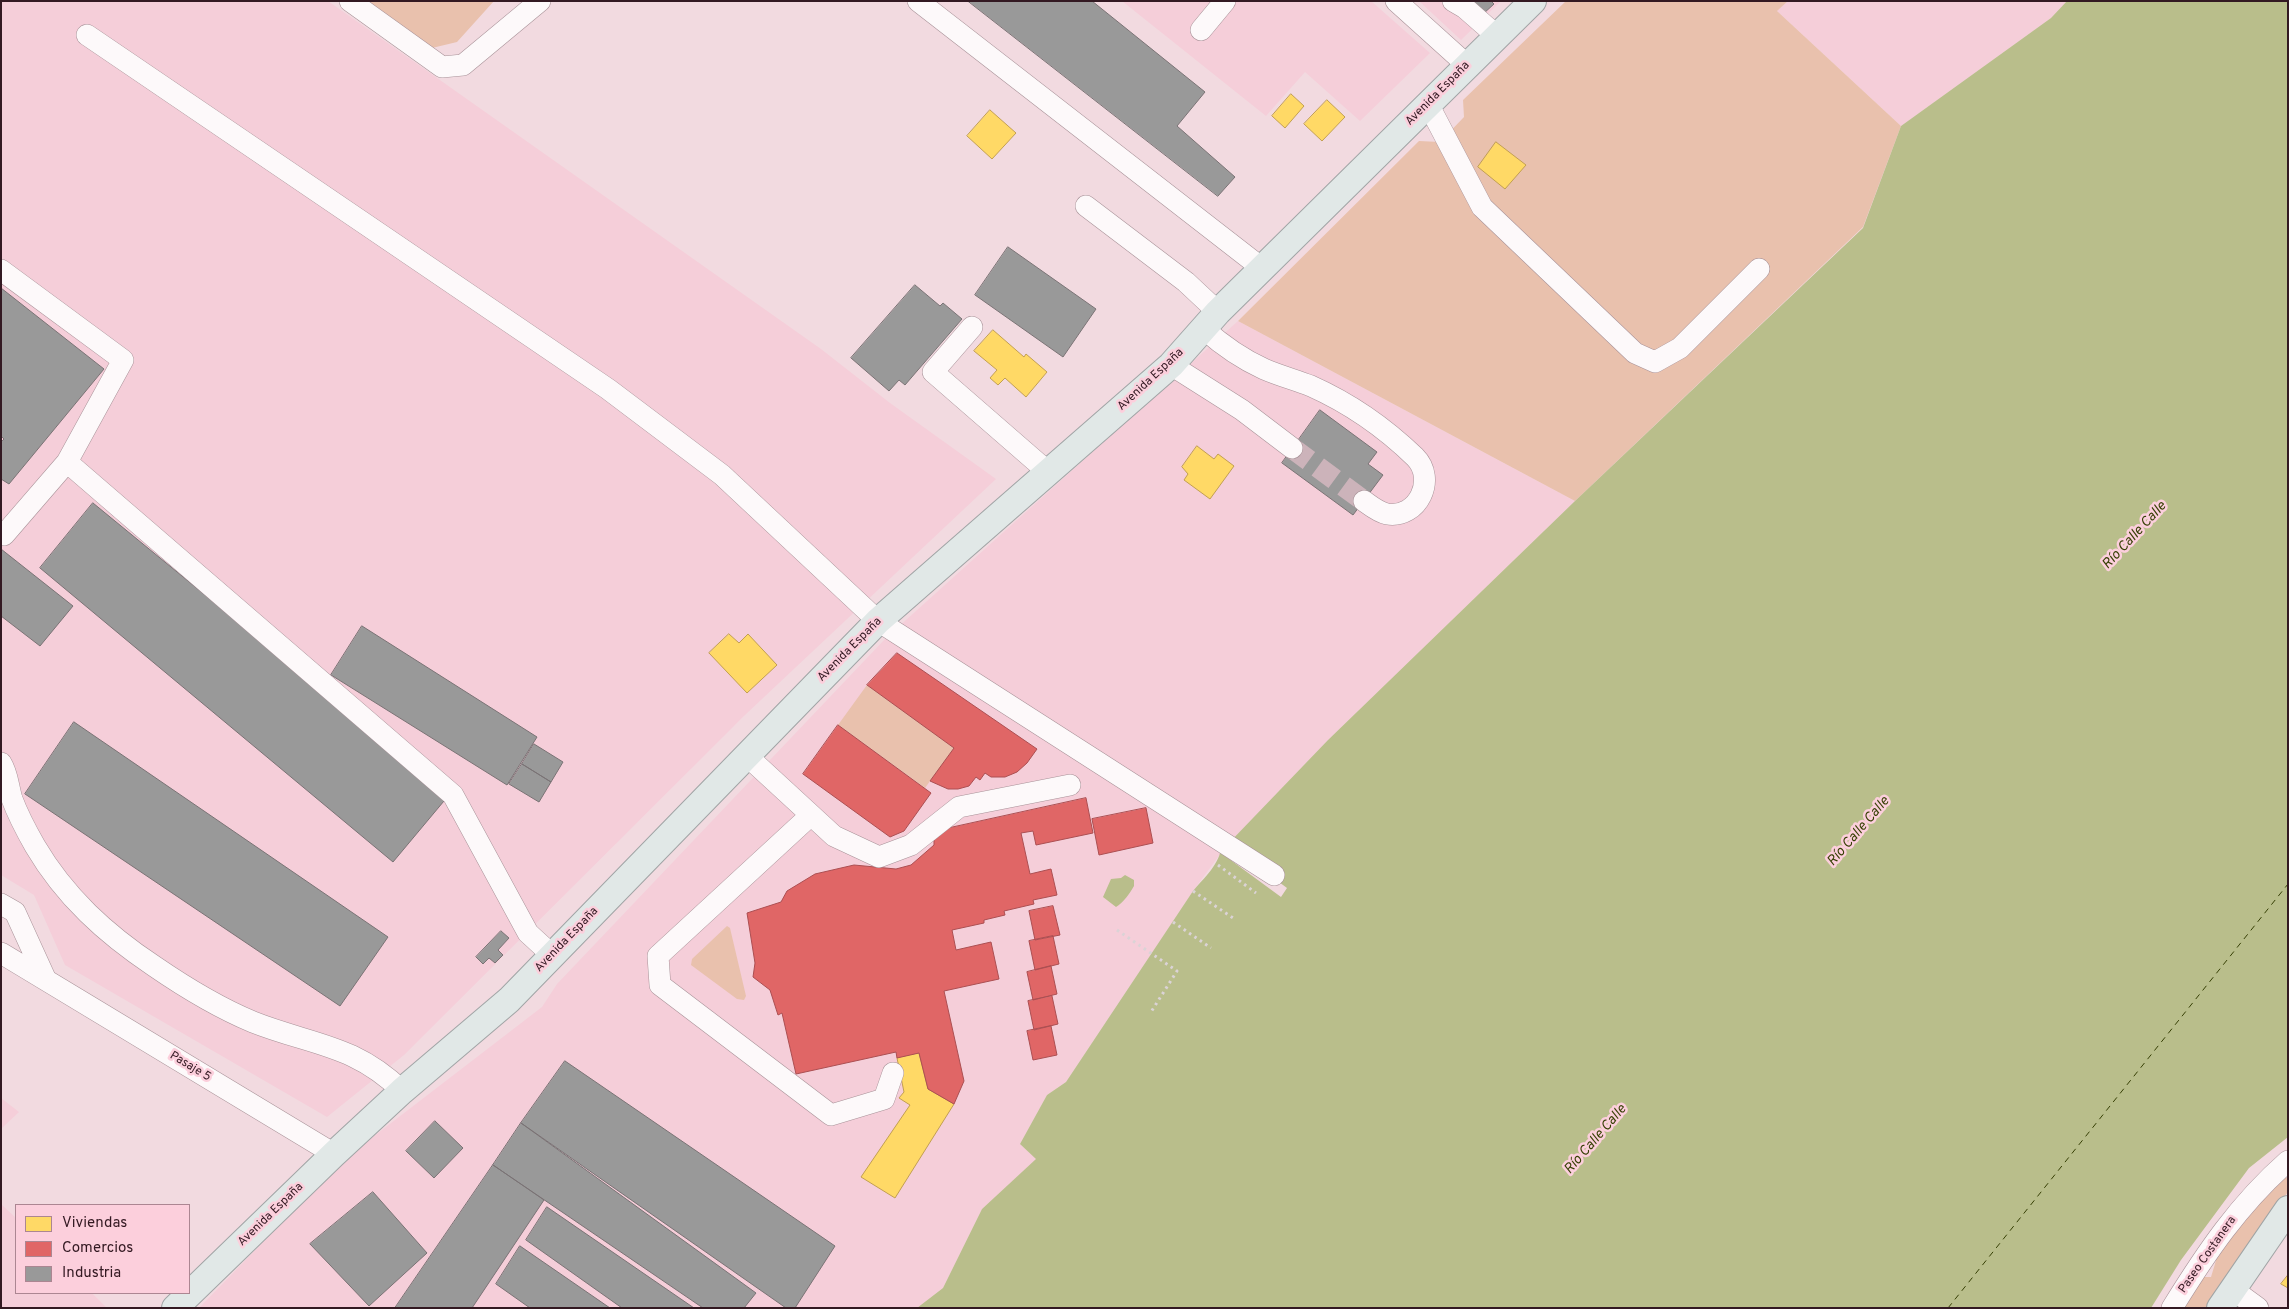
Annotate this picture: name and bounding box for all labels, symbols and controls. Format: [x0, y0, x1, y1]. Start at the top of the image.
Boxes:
street label: Avenida España [1403, 59, 1473, 129]
street label: Avenida España [1115, 346, 1187, 414]
water label: Río Calle Calle [2099, 499, 2171, 573]
street label: Avenida España [815, 615, 885, 685]
water label: Río Calle Calle [1824, 794, 1894, 870]
street label: Avenida España [532, 904, 602, 976]
street label: Pasaje 5 [167, 1049, 213, 1085]
water label: Río Calle Calle [1561, 1102, 1631, 1178]
street label: Avenida España [235, 1180, 307, 1250]
legend [15, 1204, 190, 1294]
text: Viviendas [62, 1214, 127, 1233]
street label: Paseo Costanera [2176, 1214, 2240, 1296]
text: Comercios [62, 1239, 133, 1258]
text: Industria [62, 1264, 121, 1283]

